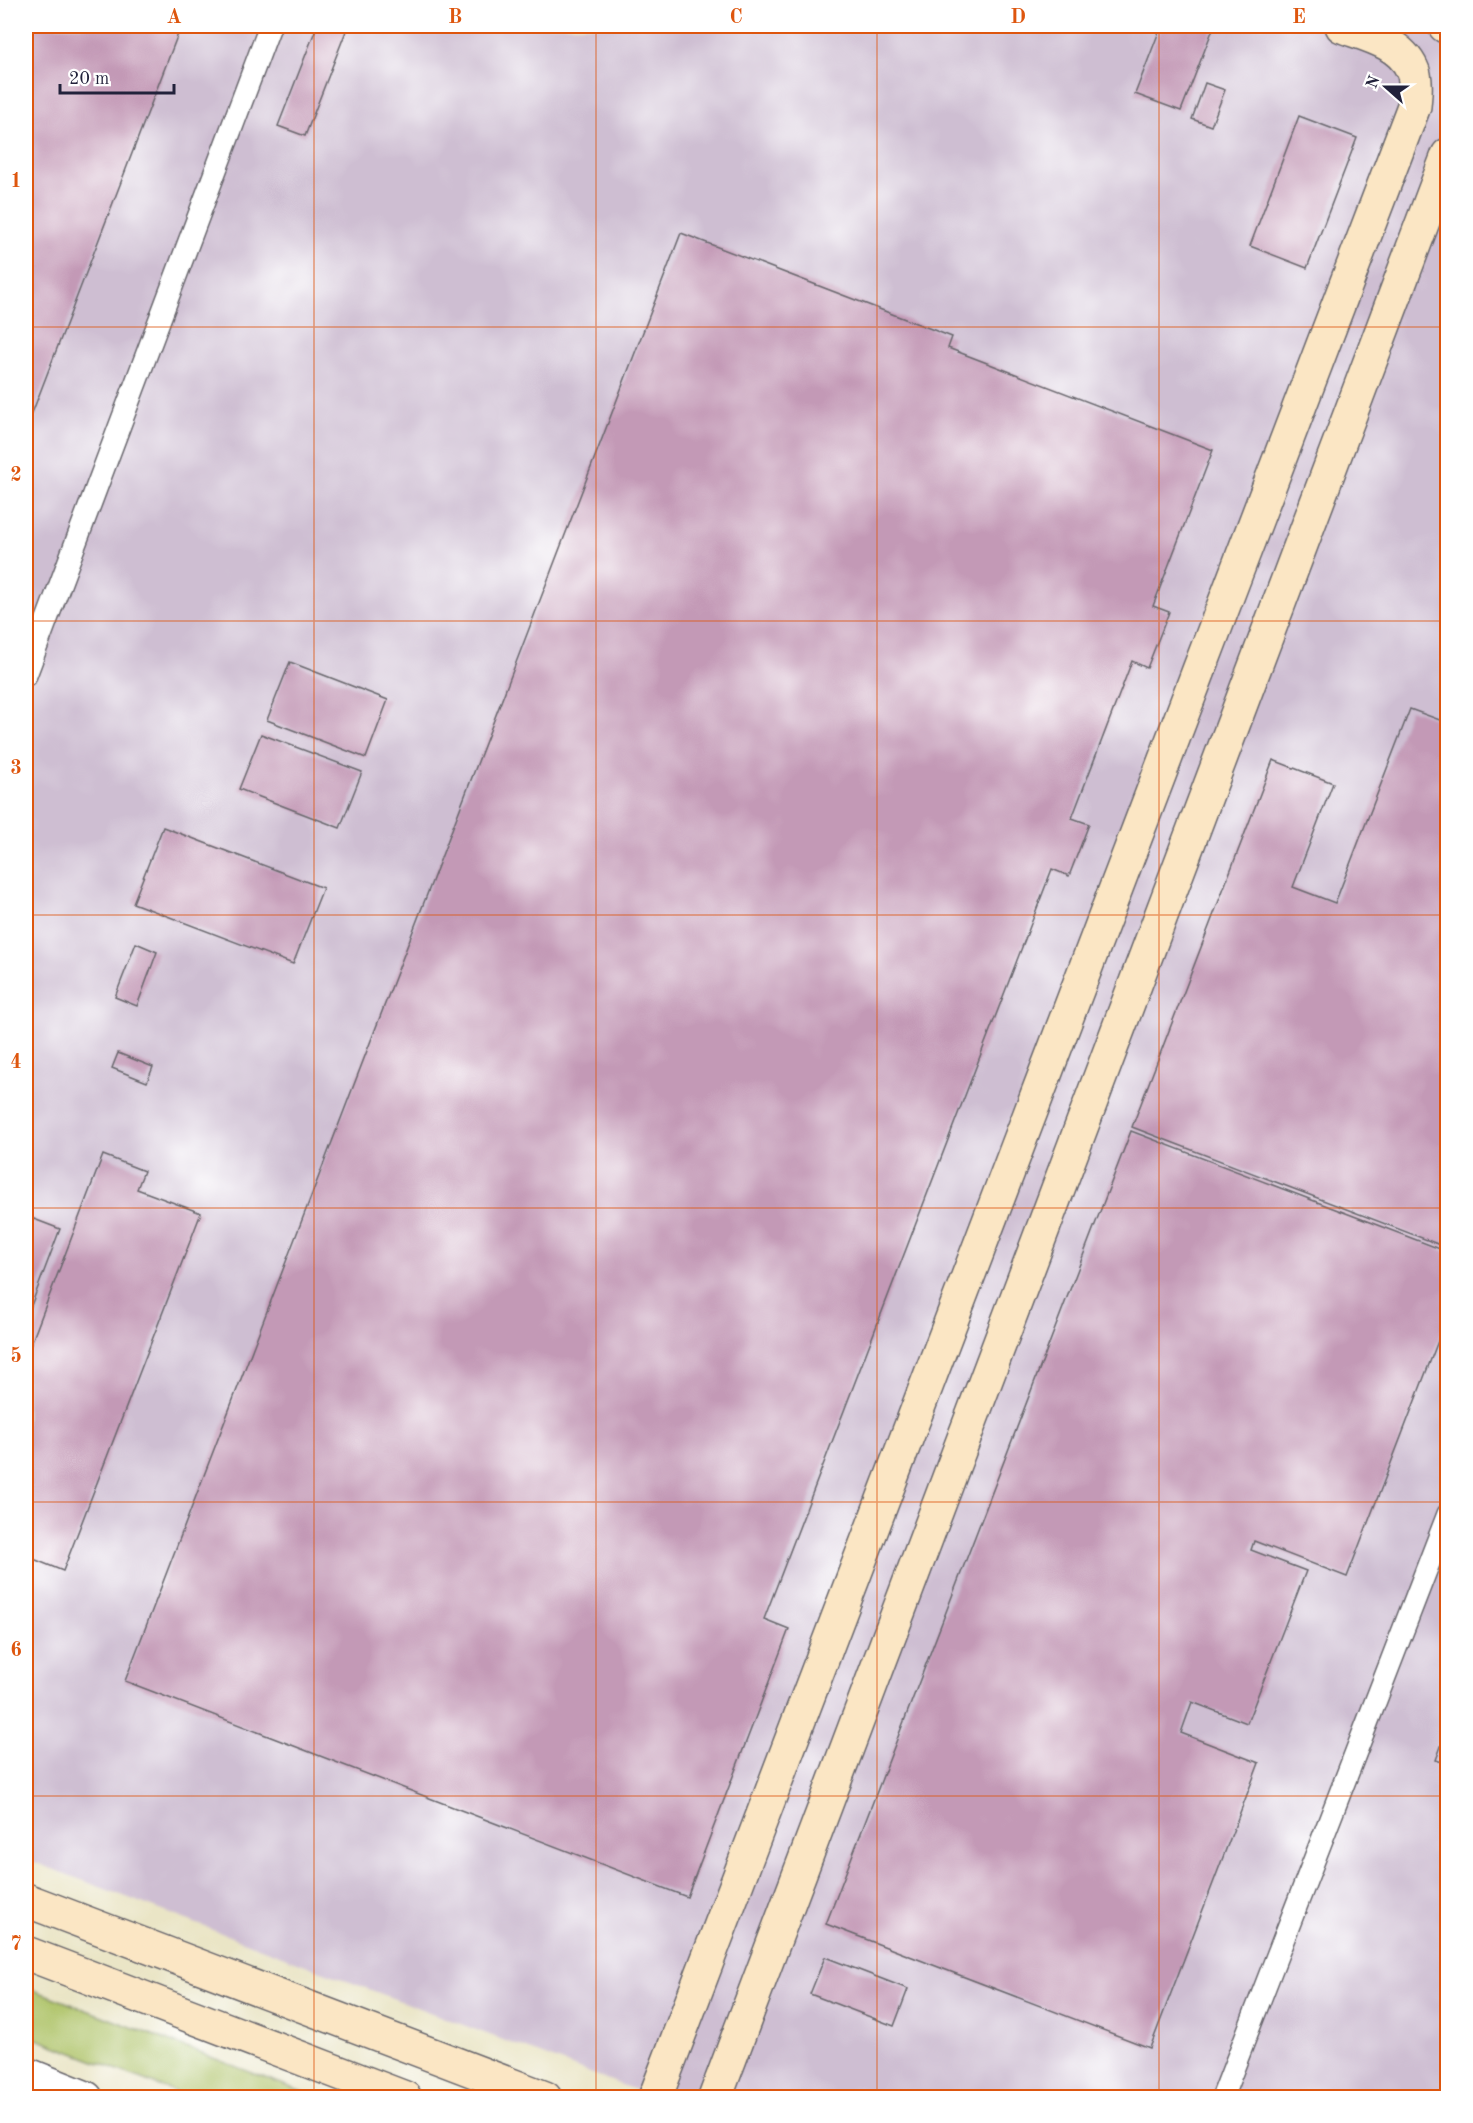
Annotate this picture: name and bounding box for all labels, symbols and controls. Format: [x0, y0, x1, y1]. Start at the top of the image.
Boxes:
text: A [166, 8, 182, 28]
text: B [448, 8, 462, 28]
text: C [729, 8, 743, 28]
text: D [1010, 8, 1026, 28]
text: E [1292, 8, 1306, 28]
scale bar [60, 57, 174, 95]
north arrow [1356, 57, 1416, 117]
text: 20 m [69, 70, 109, 88]
text: N [1364, 73, 1384, 91]
text: 1 [10, 172, 22, 192]
text: 2 [10, 466, 22, 486]
text: 3 [10, 759, 22, 779]
text: 4 [10, 1053, 22, 1073]
text: 5 [10, 1346, 22, 1367]
text: 6 [10, 1641, 22, 1661]
text: 7 [10, 1935, 22, 1955]

